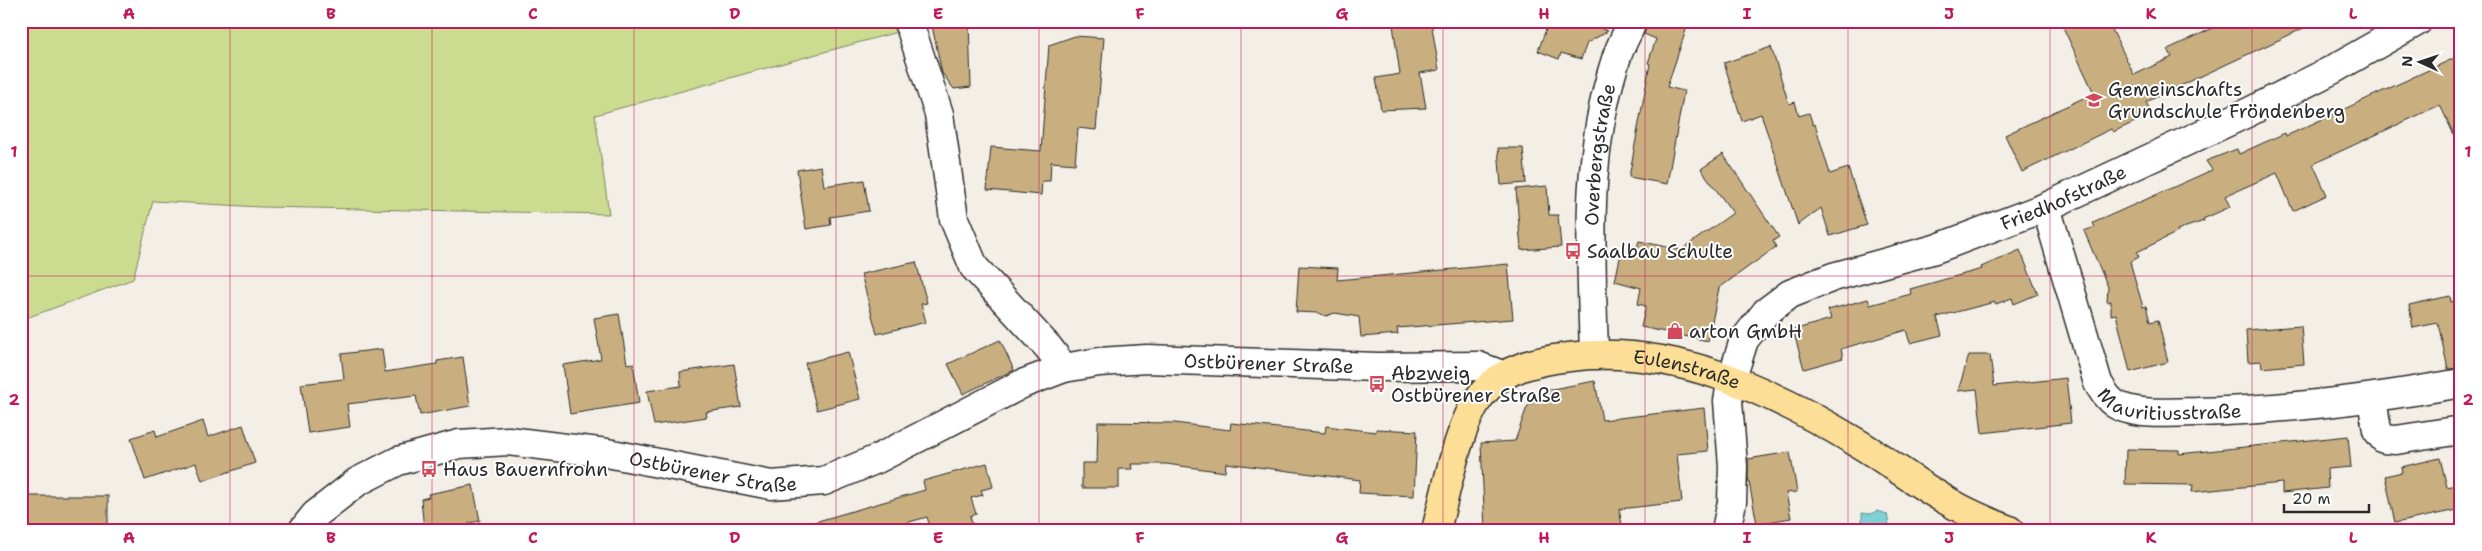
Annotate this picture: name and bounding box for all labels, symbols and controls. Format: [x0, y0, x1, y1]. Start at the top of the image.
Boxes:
text: A [123, 3, 135, 24]
text: B [326, 3, 336, 24]
text: C [528, 3, 538, 24]
text: D [729, 3, 741, 24]
text: E [933, 3, 943, 24]
text: F [1135, 3, 1145, 24]
text: G [1336, 3, 1349, 24]
text: H [1538, 3, 1550, 24]
text: I [1743, 3, 1752, 24]
text: J [1944, 3, 1954, 24]
text: K [2146, 3, 2157, 24]
text: L [2349, 3, 2358, 24]
north arrow [2394, 38, 2444, 88]
text: N [2398, 55, 2416, 67]
place label: Gemeinschafts Grundschule Fröndenberg [2108, 77, 2345, 124]
street label: Overbergstraße [1579, 81, 1621, 226]
school or university icon: Gemeinschafts Grundschule Fröndenberg [2084, 90, 2104, 110]
text: 1 [10, 141, 18, 162]
text: 1 [2464, 141, 2472, 162]
street label: Friedhofstraße [1997, 159, 2130, 236]
place label: Saalbau Schulte [1587, 239, 1733, 264]
bus stop icon: Saalbau Schulte [1563, 241, 1583, 261]
place label: arton GmbH [1689, 319, 1802, 344]
shop icon: arton GmbH [1665, 321, 1685, 341]
street label: Eulenstraße [1632, 344, 1744, 394]
street label: Ostbürener Straße [1183, 348, 1354, 379]
place label: Abzweig Ostbürener Straße [1391, 361, 1561, 408]
bus stop icon: Abzweig Ostbürener Straße [1367, 374, 1387, 394]
street label: Mauritiusstraße [2092, 382, 2242, 425]
text: 2 [8, 389, 20, 410]
text: 2 [2462, 389, 2474, 410]
street label: Ostbürener Straße [627, 445, 798, 498]
place label: Haus Bauernfrohn [443, 457, 608, 482]
bus stop icon: Haus Bauernfrohn [419, 459, 439, 479]
scale bar [2284, 481, 2370, 513]
text: 20 m [2292, 489, 2331, 509]
text: A [123, 527, 135, 548]
text: B [326, 527, 336, 548]
text: C [528, 527, 538, 548]
text: D [729, 527, 741, 548]
text: E [933, 527, 943, 548]
text: F [1135, 527, 1145, 548]
text: G [1336, 527, 1349, 548]
text: H [1538, 527, 1550, 548]
text: I [1743, 527, 1752, 548]
text: J [1944, 527, 1954, 548]
text: K [2146, 527, 2157, 548]
text: L [2349, 527, 2358, 548]

